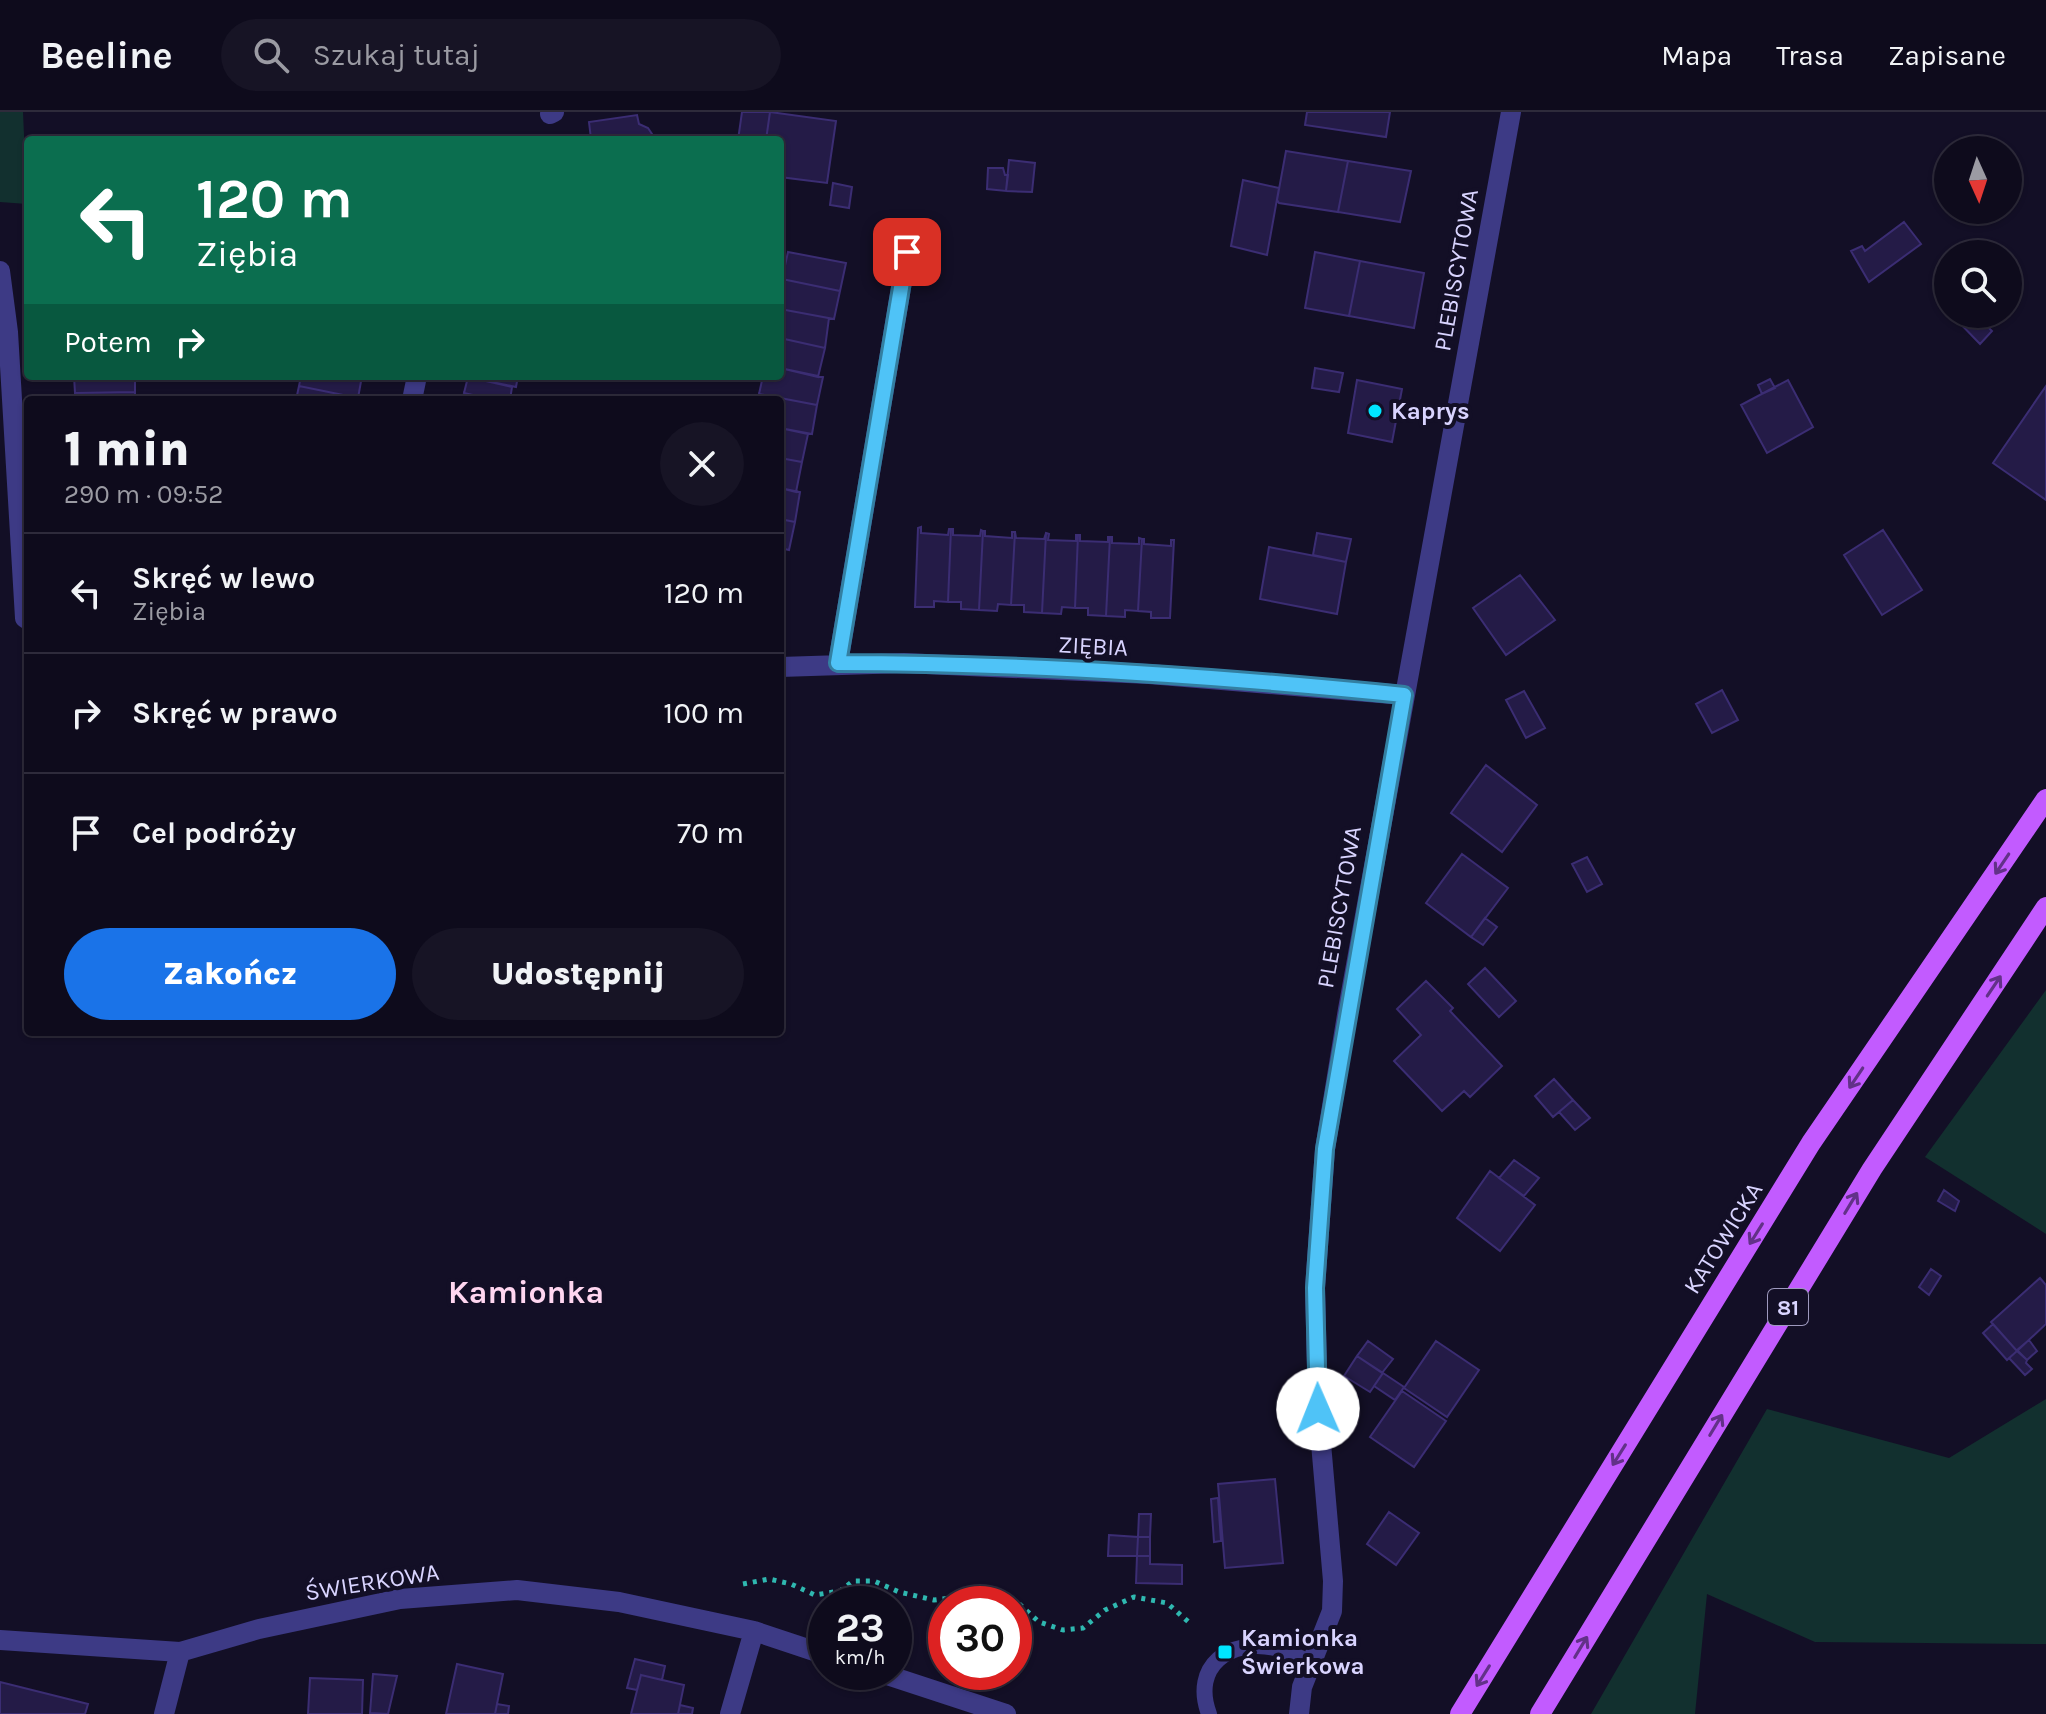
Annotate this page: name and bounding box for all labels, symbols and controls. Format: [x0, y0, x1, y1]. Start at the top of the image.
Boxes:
search box [221, 19, 781, 91]
text: Beeline [40, 33, 173, 78]
icon: search [249, 33, 293, 77]
text: Szukaj tutaj [313, 37, 480, 73]
text: Mapa [1661, 39, 1732, 72]
text: Trasa [1776, 39, 1844, 72]
text: Zapisane [1888, 39, 2006, 72]
north arrow [1934, 136, 2022, 224]
map controls [1934, 136, 2022, 328]
text: 120 m [196, 166, 353, 231]
icon: left [64, 168, 168, 272]
street label: PLEBISCYTOWA [1428, 187, 1484, 353]
pin [873, 218, 941, 286]
icon: arrive [885, 230, 929, 274]
text: Ziębia [196, 233, 298, 275]
button: search [1934, 240, 2022, 328]
icon: right [168, 320, 212, 364]
text: Potem [64, 324, 152, 360]
place label: Kaprys [1391, 397, 1470, 425]
marker: Kaprys [1366, 402, 1384, 420]
text: 1 min [64, 421, 190, 477]
button: close [660, 422, 744, 506]
text: 290 m · 09:52 [64, 479, 223, 510]
text: Skręć w lewo [132, 560, 315, 596]
icon: left [64, 571, 108, 615]
text: 120 m [664, 575, 744, 611]
text: Ziębia [132, 596, 206, 627]
street label: ZIĘBIA [1057, 630, 1129, 662]
icon: right [64, 691, 108, 735]
text: Skręć w prawo [132, 695, 338, 731]
text: 100 m [663, 695, 744, 731]
icon: arrive [64, 811, 108, 855]
text: Cel podróży [132, 815, 296, 851]
text: 70 m [677, 815, 744, 851]
street label: PLEBISCYTOWA [1311, 824, 1367, 990]
one-way arrow [1994, 852, 2010, 874]
button: Zakończ [64, 928, 396, 1020]
button: Udostępnij [412, 928, 744, 1020]
one-way arrow [1986, 975, 2002, 998]
one-way arrow [1847, 1067, 1864, 1089]
street label: KATOWICKA [1678, 1177, 1768, 1299]
one-way arrow [1843, 1192, 1859, 1215]
one-way arrow [1747, 1222, 1764, 1244]
district label: Kamionka [448, 1274, 604, 1311]
road number: 81 [1768, 1289, 1808, 1325]
position arrow [1276, 1367, 1360, 1451]
one-way arrow [1708, 1414, 1724, 1437]
one-way arrow [1611, 1443, 1627, 1466]
street label: ŚWIERKOWA [303, 1558, 441, 1606]
speed limit sign: 30 [928, 1586, 1032, 1690]
text: 23 [835, 1604, 885, 1651]
place label: Kamionka Świerkowa [1241, 1624, 1365, 1680]
one-way arrow [1573, 1636, 1589, 1659]
marker: Kamionka Świerkowa [1216, 1643, 1234, 1661]
text: km/h [835, 1646, 885, 1669]
one-way arrow [1475, 1664, 1491, 1687]

